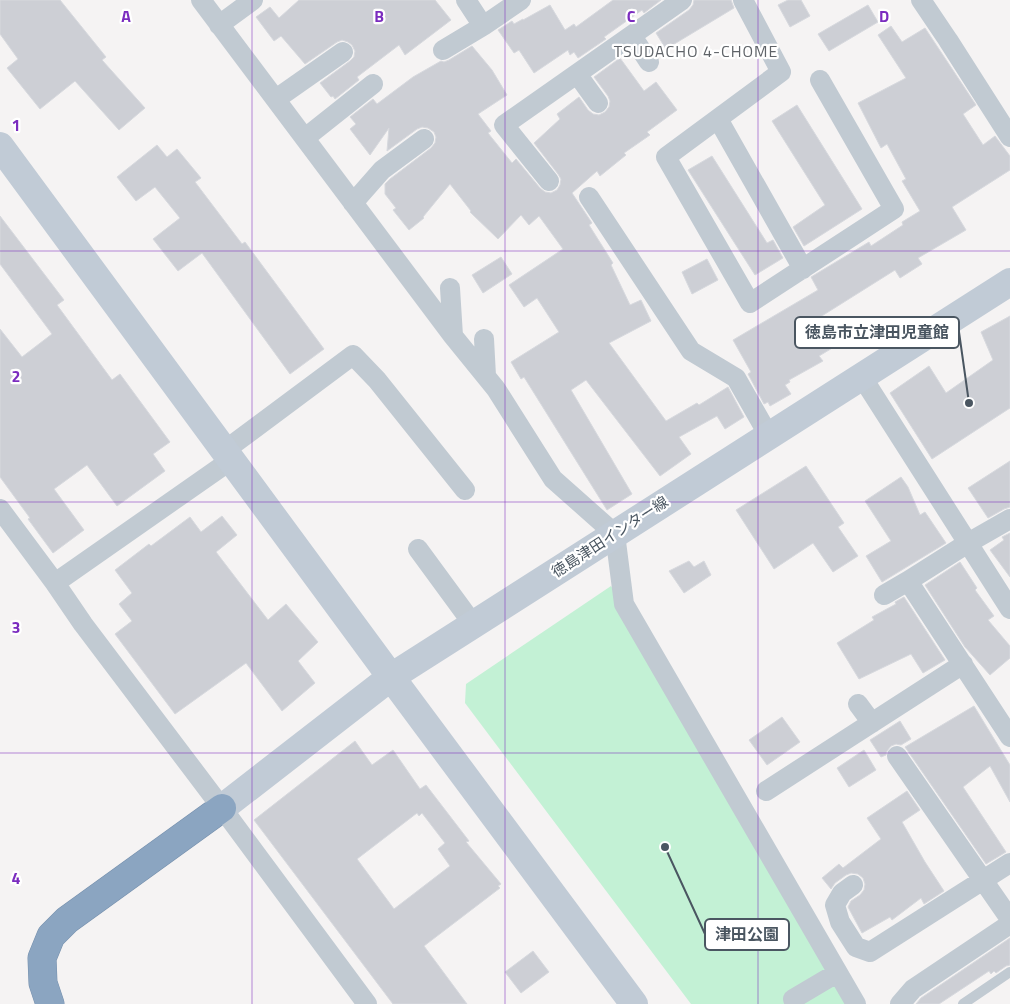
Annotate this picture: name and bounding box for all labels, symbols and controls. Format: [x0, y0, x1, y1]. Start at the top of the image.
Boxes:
text: A [121, 4, 131, 28]
text: B [374, 4, 384, 28]
text: C [627, 4, 636, 28]
text: D [879, 4, 889, 28]
district label: TSUDACHO 4-CHOME [614, 39, 778, 63]
text: 1 [12, 113, 20, 137]
callout: 徳島市立津田児童館 [795, 317, 959, 348]
text: 徳島市立津田児童館 [805, 320, 949, 344]
text: 2 [12, 364, 20, 388]
street label: 徳島津田インター線 [547, 490, 673, 583]
text: 3 [12, 615, 20, 639]
text: 4 [12, 866, 21, 890]
callout: 津田公園 [705, 919, 789, 950]
text: 津田公園 [715, 922, 779, 946]

